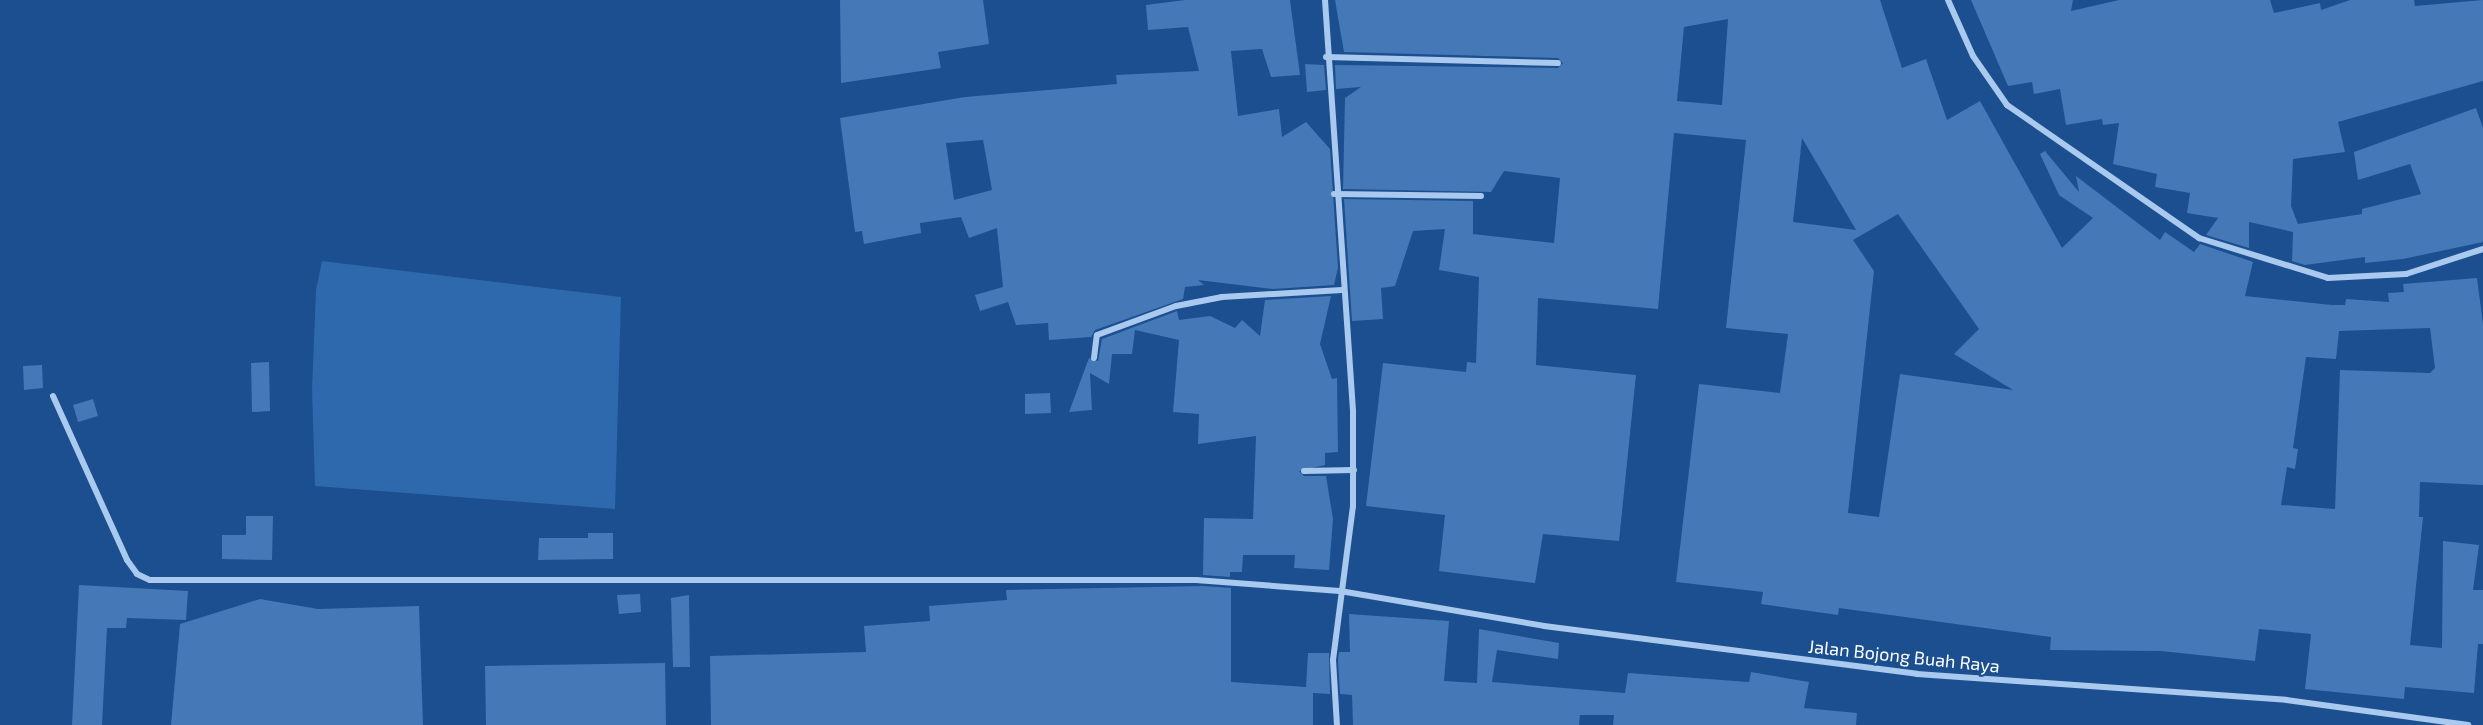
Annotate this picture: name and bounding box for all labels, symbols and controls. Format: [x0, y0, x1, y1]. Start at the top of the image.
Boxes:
street label: Jalan Bojong Buah Raya [1807, 635, 2001, 677]

